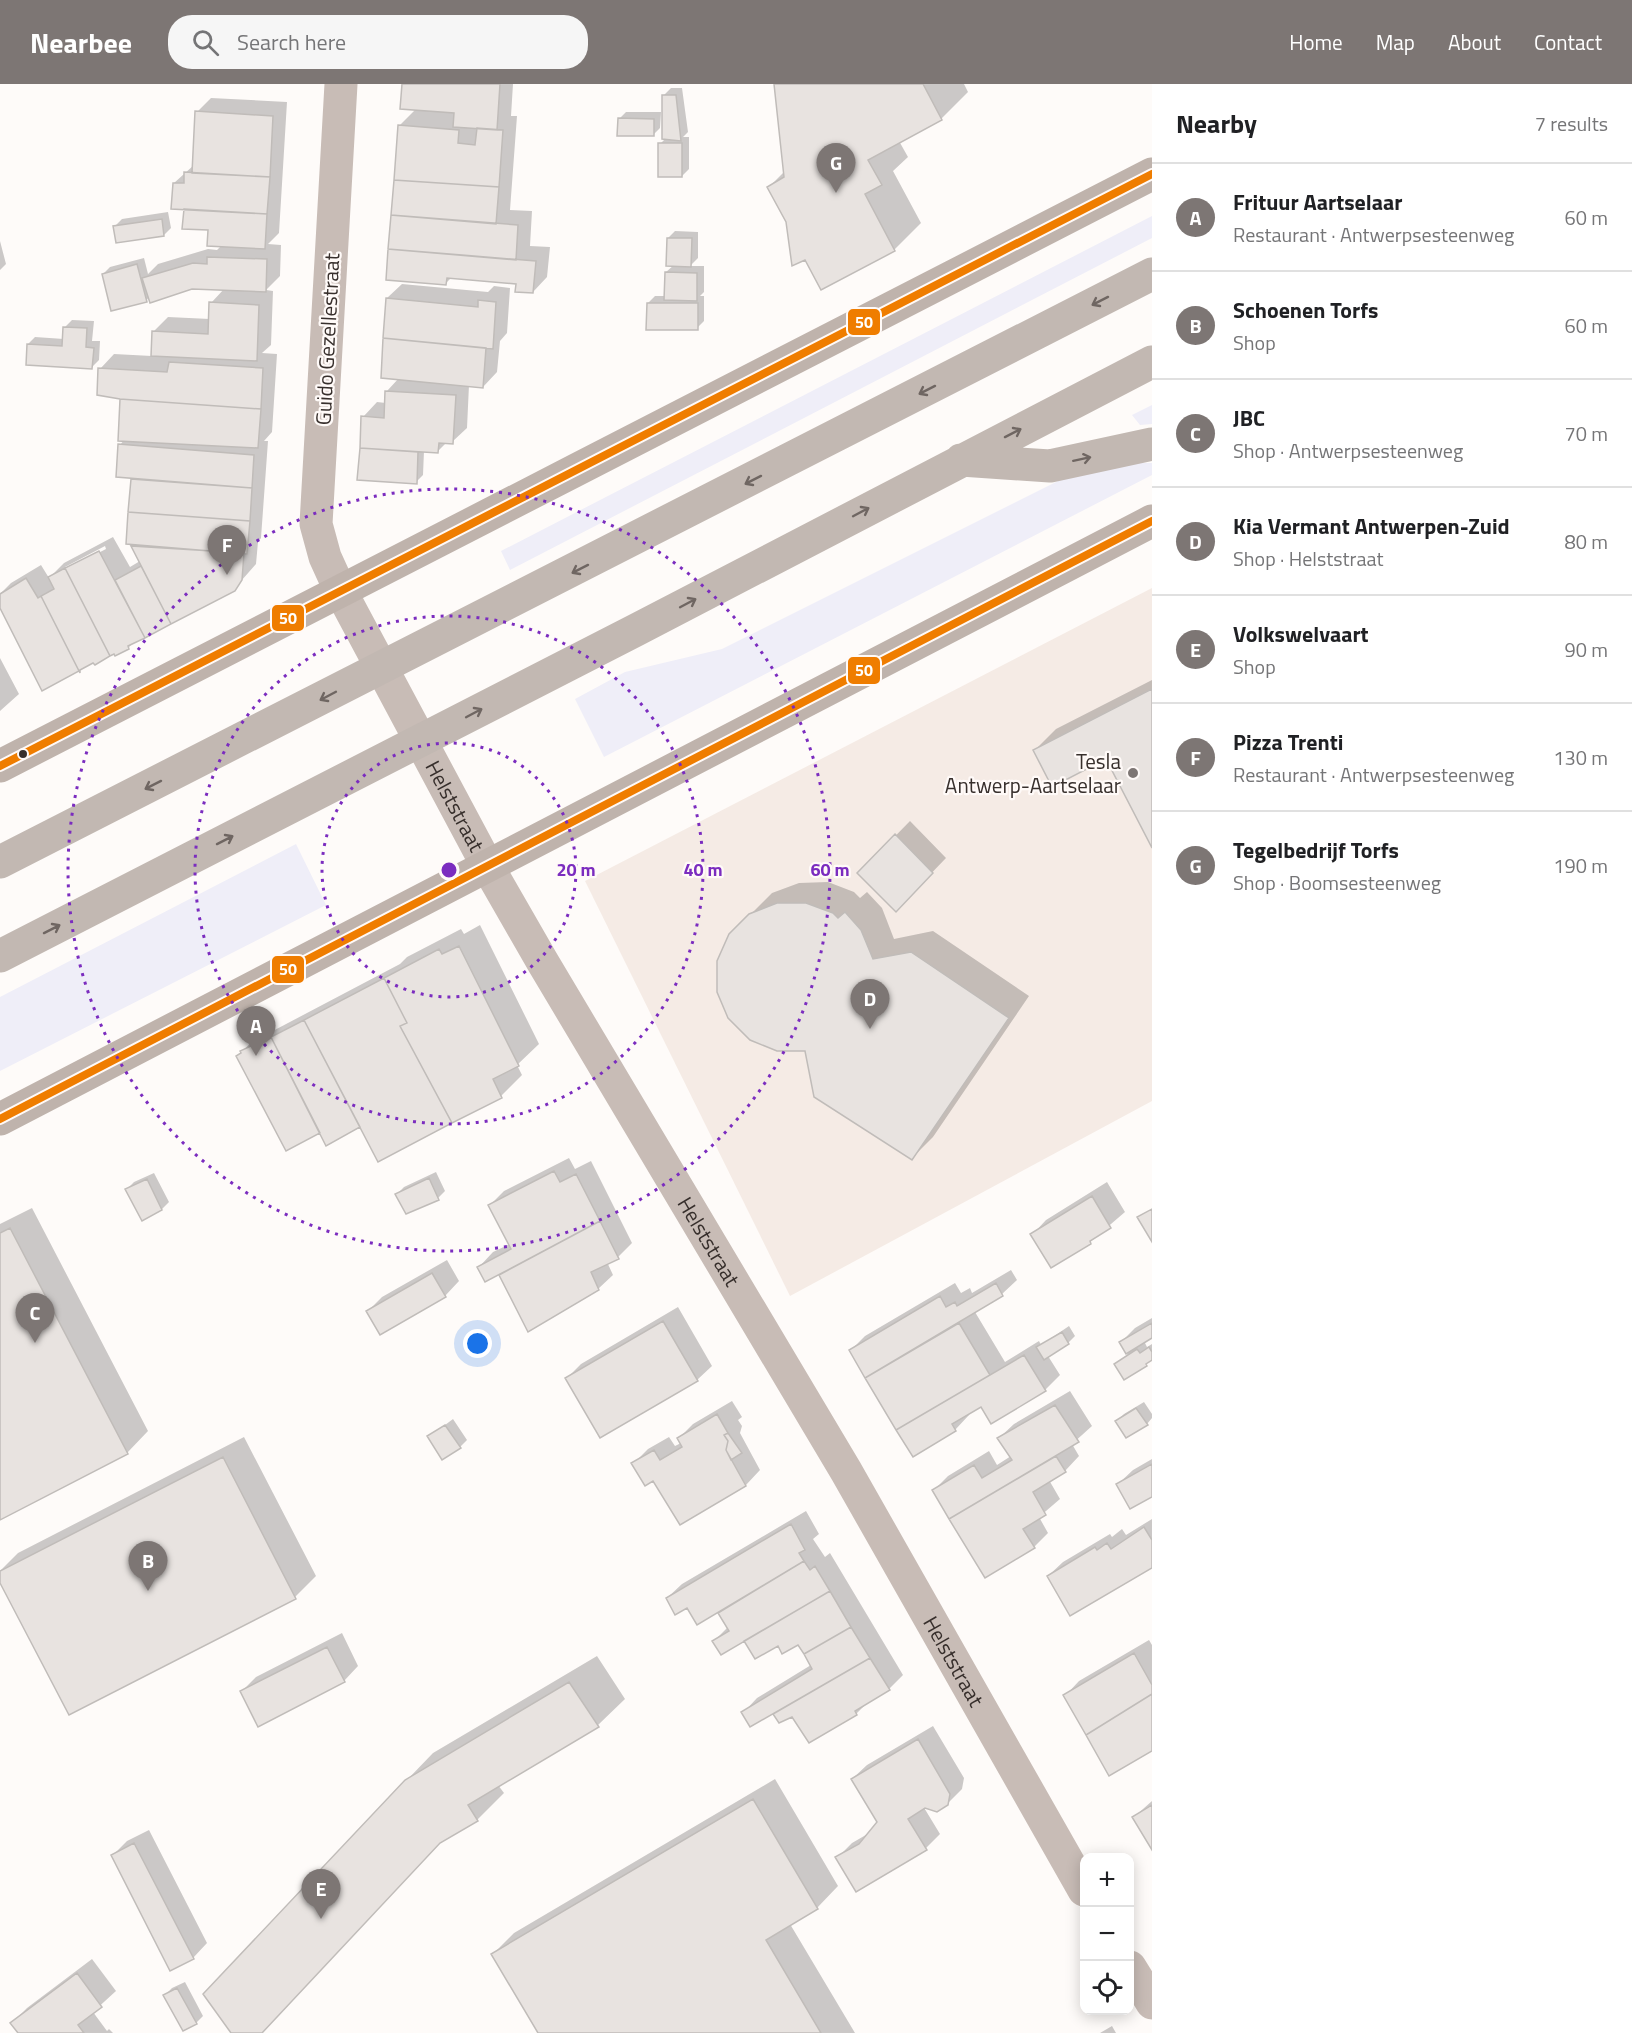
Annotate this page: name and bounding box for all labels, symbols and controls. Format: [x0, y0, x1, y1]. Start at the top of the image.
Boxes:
search box [168, 15, 588, 69]
text: Nearbee [30, 21, 132, 64]
text: Search here [237, 25, 346, 59]
icon: search [189, 26, 222, 59]
text: Home [1289, 26, 1343, 58]
text: Map [1376, 26, 1415, 58]
text: About [1448, 26, 1501, 58]
text: Contact [1534, 26, 1602, 58]
text: Nearby [1176, 104, 1257, 143]
text: 7 results [1535, 108, 1608, 139]
pin: G [816, 144, 856, 193]
text: Frituur Aartselaar [1233, 185, 1402, 219]
text: A [1189, 202, 1202, 233]
text: 60 m [1564, 202, 1608, 233]
text: Restaurant · Antwerpsesteenweg [1233, 219, 1514, 250]
street label: Guido Gezellestraat [307, 252, 348, 426]
text: Schoenen Torfs [1233, 293, 1378, 327]
one-way arrow [1092, 295, 1109, 307]
line badge: 50 [847, 308, 881, 336]
text: 50 [855, 310, 873, 334]
text: B [1189, 310, 1202, 341]
text: 60 m [1564, 310, 1608, 341]
text: Shop [1233, 327, 1276, 358]
one-way arrow [918, 385, 936, 396]
text: JBC [1233, 401, 1265, 435]
text: C [1190, 418, 1201, 449]
text: 70 m [1564, 418, 1608, 449]
one-way arrow [1004, 427, 1022, 439]
text: Shop · Antwerpsesteenweg [1233, 435, 1463, 466]
one-way arrow [1071, 453, 1091, 464]
one-way arrow [745, 474, 763, 486]
one-way arrow [852, 506, 870, 518]
text: Kia Vermant Antwerpen-Zuid [1233, 509, 1510, 543]
pin: F [208, 526, 246, 575]
text: D [1189, 526, 1202, 557]
text: 80 m [1564, 526, 1608, 557]
text: Shop · Helststraat [1233, 543, 1384, 574]
one-way arrow [572, 563, 589, 575]
one-way arrow [679, 597, 696, 609]
line badge: 50 [271, 604, 305, 632]
text: 50 [279, 606, 297, 630]
text: Volkswelvaart [1233, 617, 1369, 651]
text: E [1190, 634, 1201, 665]
text: 90 m [1564, 634, 1608, 665]
text: Shop [1233, 651, 1276, 682]
line badge: 50 [847, 656, 881, 685]
text: 50 [855, 658, 873, 682]
one-way arrow [320, 691, 338, 702]
one-way arrow [464, 707, 482, 718]
text: Pizza Trenti [1233, 725, 1343, 759]
text: F [1190, 742, 1201, 773]
text: 130 m [1553, 742, 1608, 773]
place label: Tesla Antwerp-Aartselaar [945, 745, 1121, 801]
unlabelled marker [17, 748, 29, 760]
street label: Helststraat [418, 755, 493, 858]
text: Restaurant · Antwerpsesteenweg [1233, 759, 1514, 790]
marker: Tesla Antwerp-Aartselaar [1126, 766, 1140, 780]
one-way arrow [144, 780, 162, 792]
text: Tegelbedrijf Torfs [1233, 833, 1399, 867]
one-way arrow [216, 834, 234, 845]
text: G [1189, 850, 1202, 881]
text: 190 m [1553, 850, 1608, 881]
text: 20 m [556, 856, 596, 883]
text: 40 m [683, 856, 723, 883]
text: 60 m [810, 856, 850, 883]
centre of rings [439, 860, 459, 880]
text: Shop · Boomsesteenweg [1233, 867, 1441, 898]
one-way arrow [43, 923, 60, 935]
line badge: 50 [271, 955, 305, 984]
text: 50 [279, 957, 297, 981]
pin: D [850, 980, 890, 1029]
pin: A [236, 1006, 276, 1056]
street label: Helststraat [670, 1190, 749, 1293]
pin: C [15, 1294, 54, 1343]
your location [463, 1329, 492, 1358]
pin: B [128, 1542, 168, 1591]
street label: Helststraat [915, 1610, 993, 1713]
map controls [1080, 1853, 1134, 2015]
button: + [1080, 1853, 1134, 1907]
pin: E [302, 1870, 340, 1919]
button: − [1080, 1907, 1134, 1961]
button: locate [1080, 1961, 1134, 2015]

